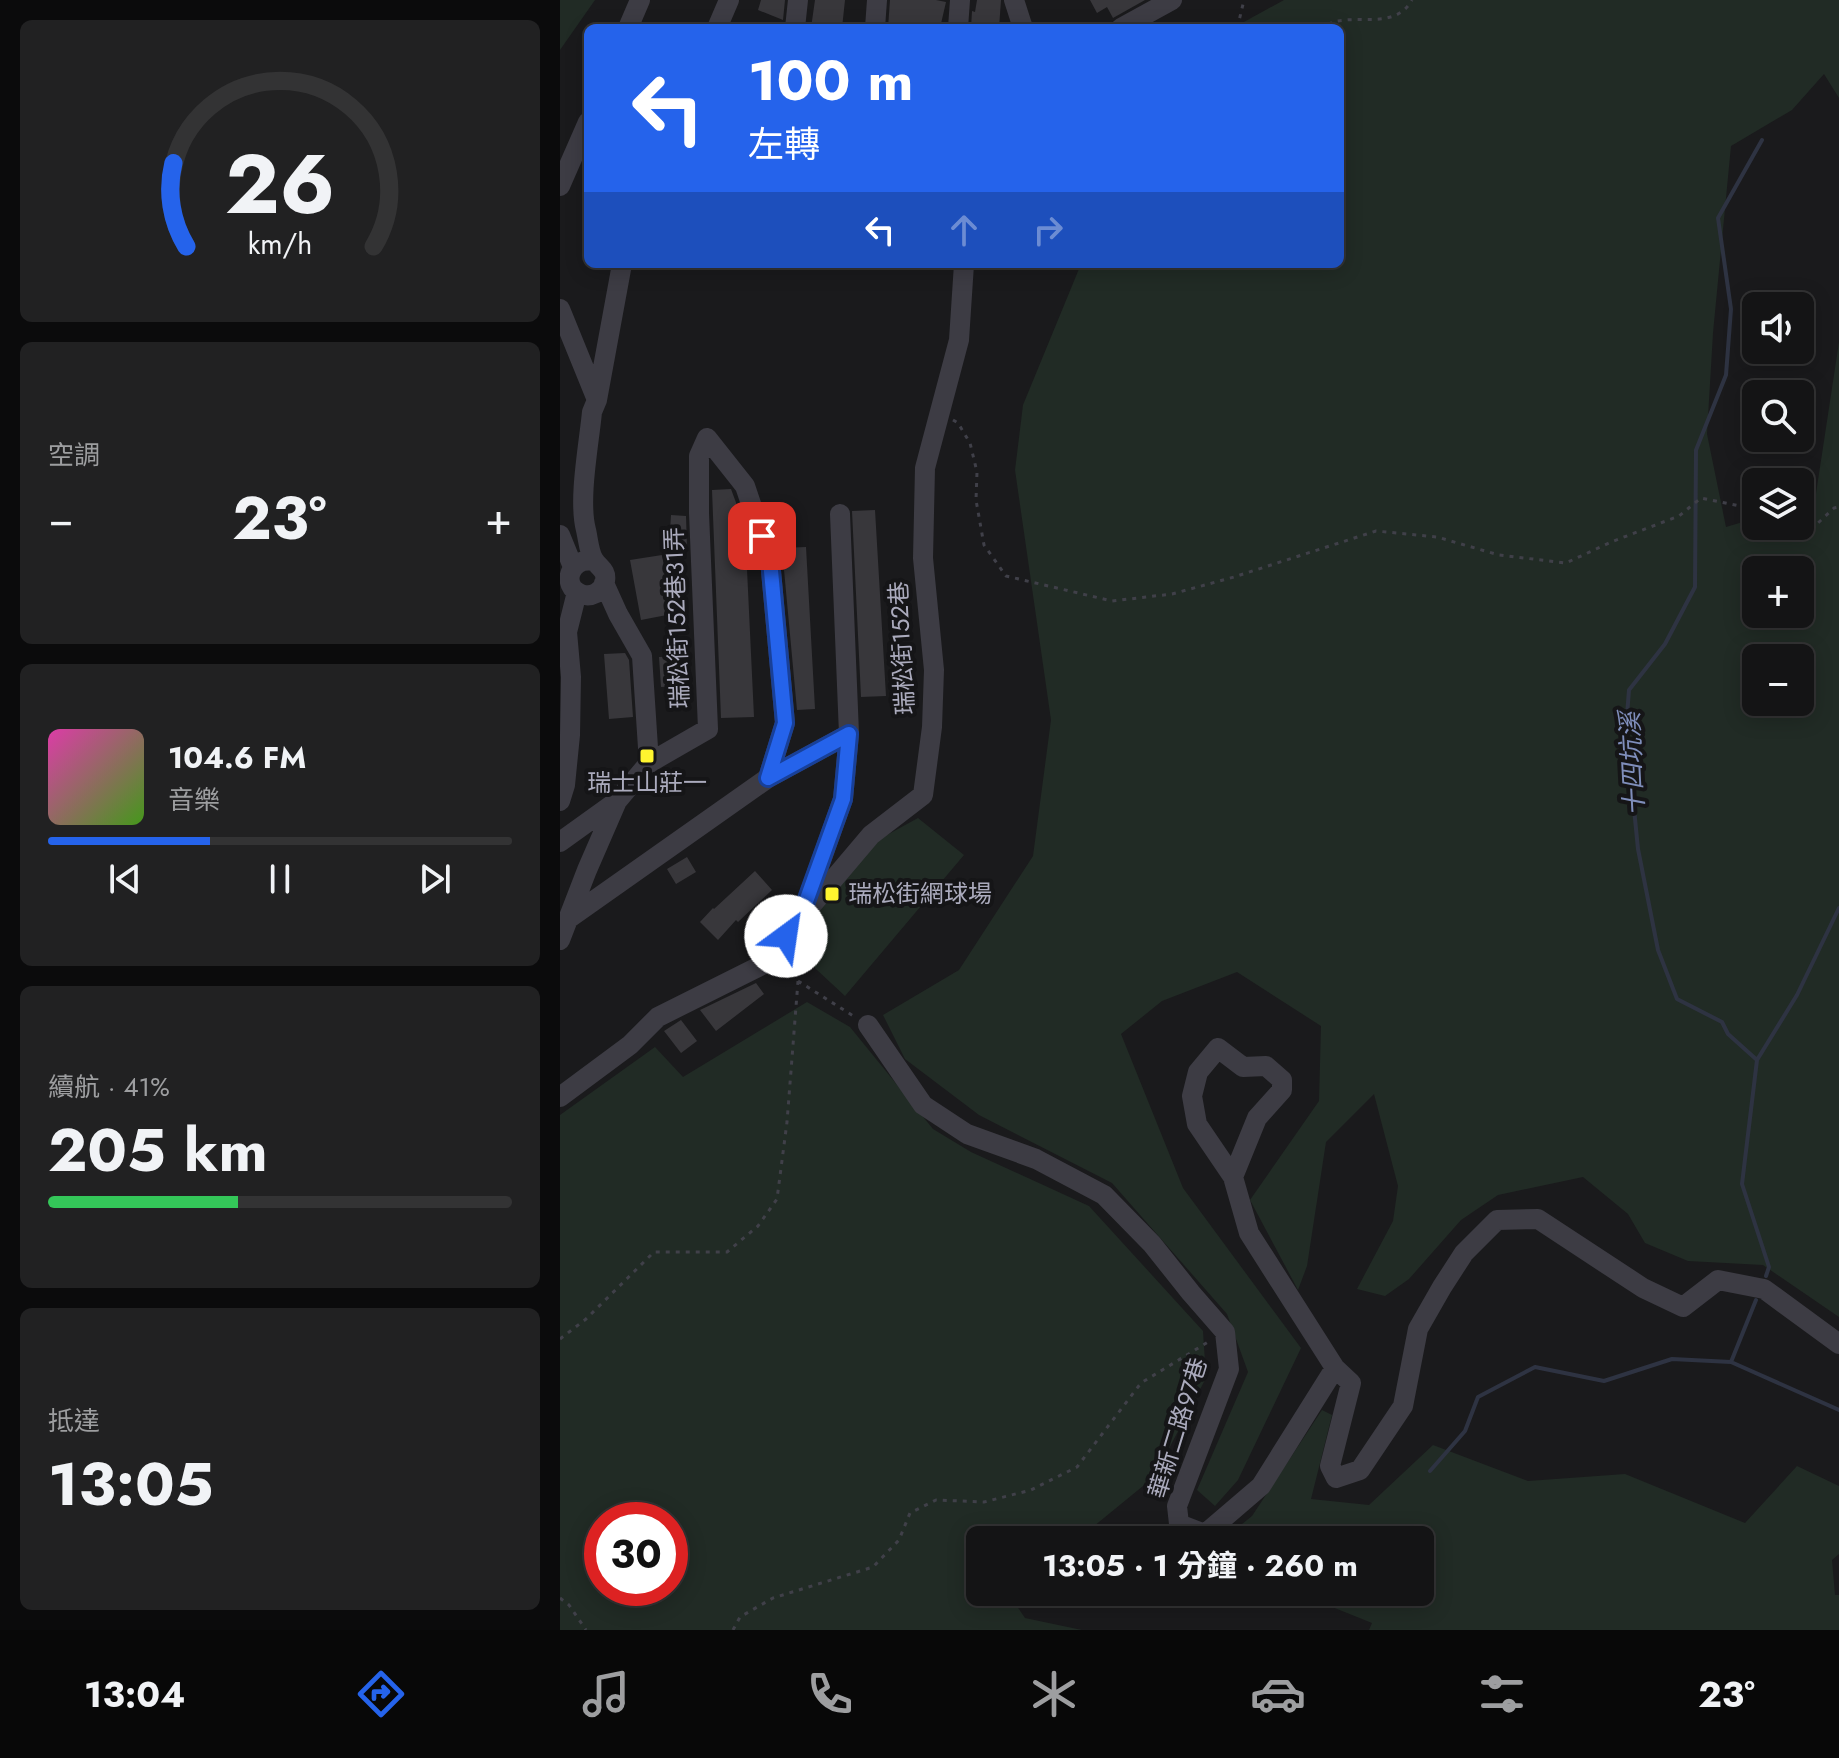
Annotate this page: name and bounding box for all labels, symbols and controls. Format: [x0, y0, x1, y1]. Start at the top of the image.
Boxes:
text: 100 m [748, 40, 913, 121]
icon: left [616, 56, 720, 160]
text: 左轉 [748, 118, 820, 170]
text: 26 [225, 124, 335, 244]
icon: left [858, 208, 902, 252]
icon: ahead [942, 208, 986, 252]
icon: right [1026, 208, 1070, 252]
text: km/h [248, 223, 312, 265]
map controls [1742, 292, 1814, 716]
button: sound [1742, 292, 1814, 364]
button: search [1742, 380, 1814, 452]
text: 空調 [48, 436, 100, 474]
button: layers [1742, 468, 1814, 540]
text: 23° [232, 475, 327, 562]
text: − [48, 487, 74, 551]
text: + [485, 487, 512, 551]
pin [728, 502, 796, 570]
icon: arrive [740, 514, 784, 558]
street label: 瑞松街152巷31弄 [656, 527, 697, 710]
button: + [1742, 556, 1814, 628]
street label: 瑞松街152巷 [881, 580, 922, 716]
button: − [1742, 644, 1814, 716]
water label: 十四坑溪 [1610, 707, 1654, 817]
text: 104.6 FM [168, 736, 306, 779]
marker: 瑞士山莊一 [638, 747, 656, 765]
place label: 瑞士山莊一 [587, 765, 707, 800]
text: 音樂 [168, 781, 220, 819]
icon: previous [103, 857, 147, 901]
icon: pause [258, 857, 302, 901]
icon: next [413, 857, 457, 901]
place label: 瑞松街網球場 [848, 876, 992, 911]
marker: 瑞松街網球場 [823, 885, 841, 903]
position arrow [744, 894, 828, 978]
text: 續航 · 41% [48, 1068, 170, 1106]
text: 205 km [48, 1107, 268, 1194]
street label: 華新二路97巷 [1139, 1353, 1216, 1503]
text: 抵達 [48, 1402, 100, 1440]
text: 13:05 [48, 1441, 214, 1528]
speed limit sign: 30 [584, 1502, 688, 1606]
text: 13:05 · 1 分鐘 · 260 m [1042, 1544, 1358, 1587]
icon: directions [353, 1666, 409, 1722]
icon: music [578, 1666, 634, 1722]
icon: phone [802, 1666, 858, 1722]
icon: climate [1026, 1666, 1082, 1722]
icon: car [1250, 1666, 1306, 1722]
icon: filters [1474, 1666, 1530, 1722]
text: 13:04 [84, 1668, 185, 1720]
text: 23° [1698, 1668, 1755, 1720]

